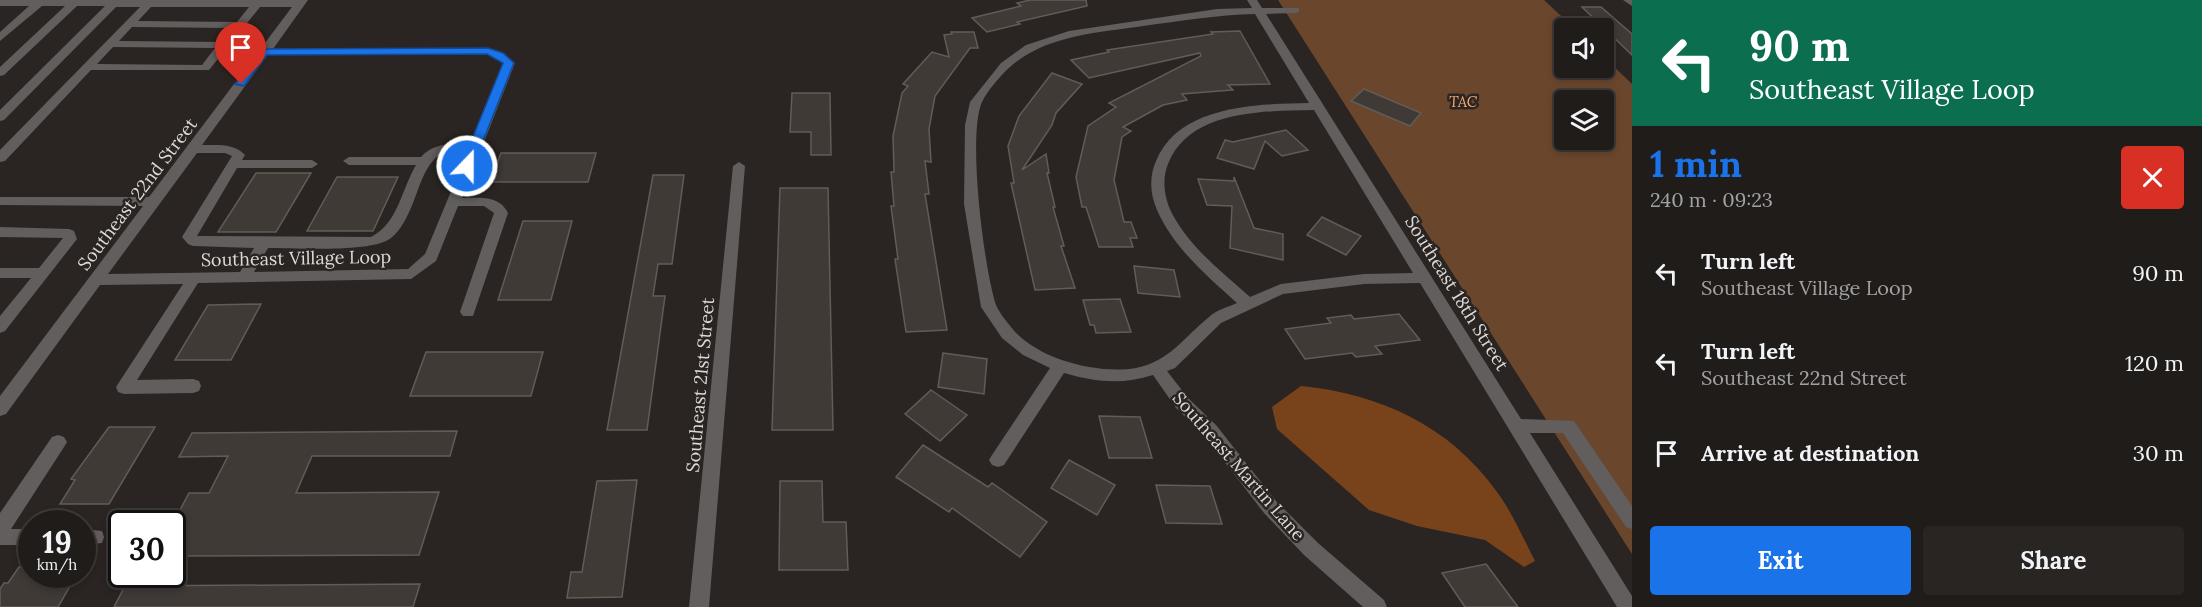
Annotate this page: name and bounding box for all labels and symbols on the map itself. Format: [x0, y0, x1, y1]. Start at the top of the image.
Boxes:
pin [215, 22, 266, 84]
park label: TAC [1449, 92, 1477, 111]
street label: Southeast 22nd Street [72, 113, 202, 275]
position arrow [435, 134, 499, 198]
street label: Southeast 18th Street [1400, 211, 1514, 375]
street label: Southeast Village Loop [201, 245, 391, 271]
street label: Southeast 21st Street [681, 297, 719, 473]
street label: Southeast Martin Lane [1168, 387, 1310, 546]
speed limit sign: 30 [108, 510, 186, 588]

